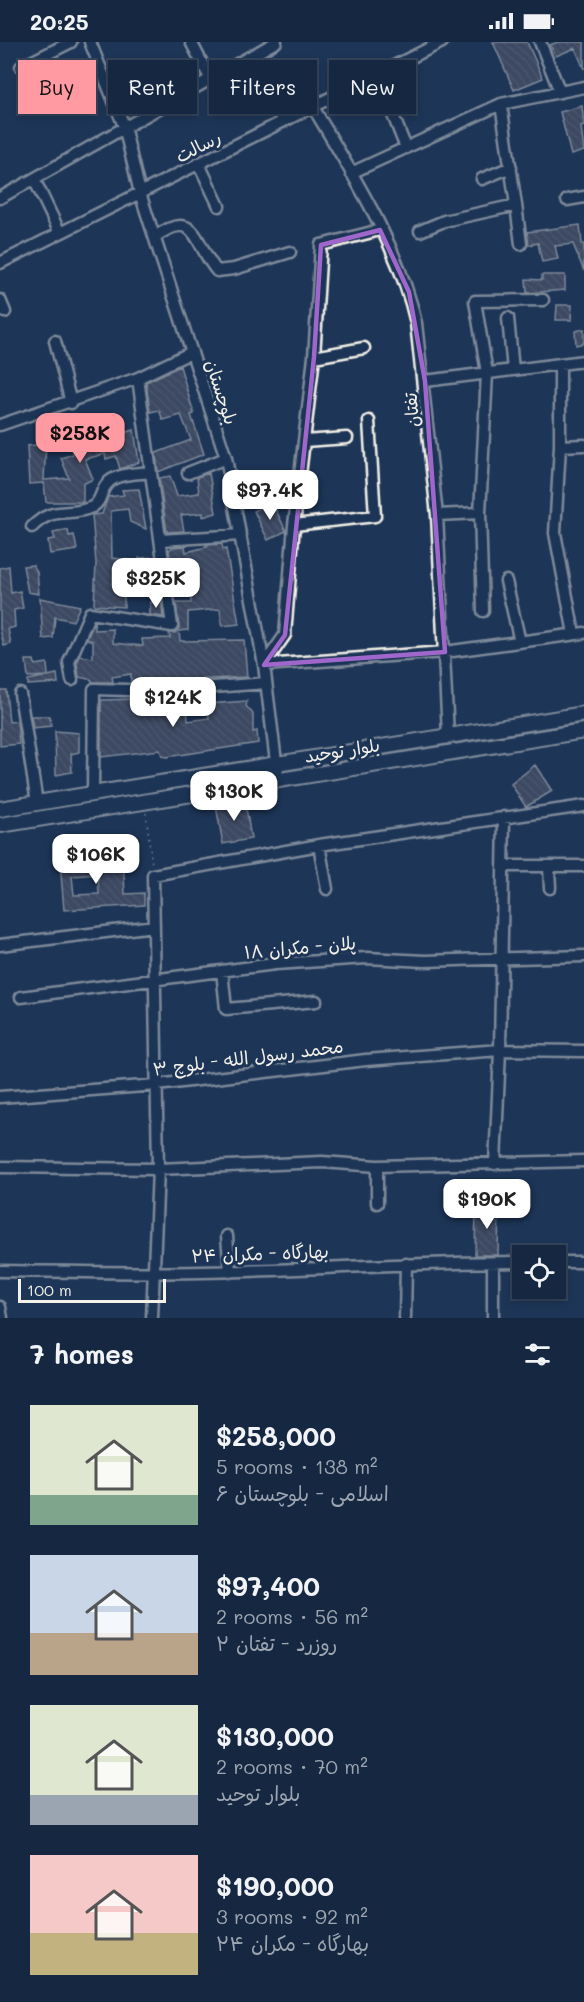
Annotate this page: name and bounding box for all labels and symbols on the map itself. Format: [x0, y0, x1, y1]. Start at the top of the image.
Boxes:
street label: رسالت [171, 124, 225, 168]
street label: بلوچستان [199, 356, 244, 428]
street label: تفتان [397, 391, 424, 428]
pin: $258K [38, 413, 122, 464]
pin: $97.4K [221, 470, 319, 521]
pin: $325K [114, 558, 198, 609]
pin: $124K [131, 677, 215, 728]
street label: بلوار توحید [303, 732, 381, 768]
pin: $130K [192, 771, 276, 822]
pin: $106K [54, 834, 138, 885]
street label: پلان - مکران ۱۸ [243, 930, 357, 965]
street label: محمد رسول الله - بلوچ ۳ [151, 1033, 345, 1082]
pin: $190K [445, 1179, 529, 1230]
street label: بهارگاه - مکران ۲۴ [191, 1239, 329, 1267]
scale bar [18, 1276, 166, 1304]

